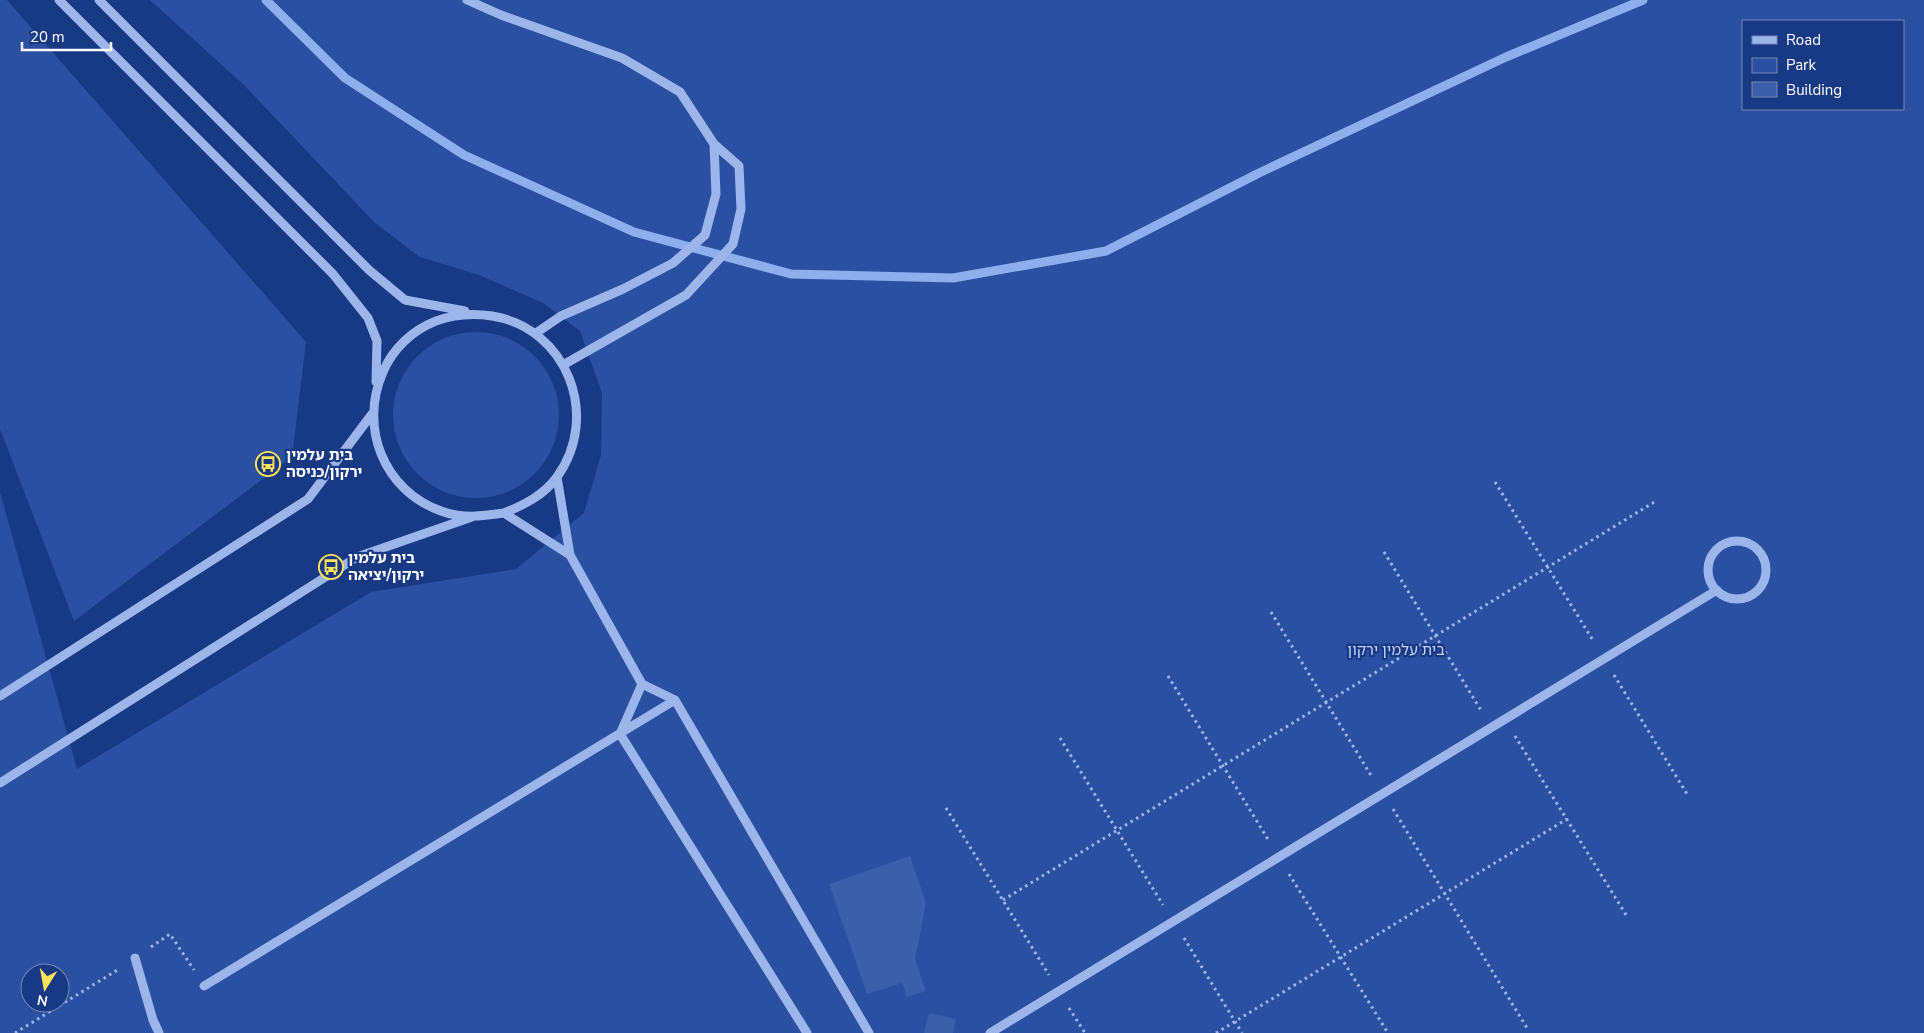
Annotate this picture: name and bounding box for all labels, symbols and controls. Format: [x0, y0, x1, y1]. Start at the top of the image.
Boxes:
scale bar [22, 20, 111, 52]
legend [1742, 20, 1904, 110]
text: 20 m [30, 27, 65, 47]
text: Road [1786, 30, 1821, 50]
text: Park [1786, 55, 1816, 75]
text: Building [1786, 80, 1842, 100]
place label: בית עלמין ירקון/כניסה [286, 445, 362, 482]
bus stop icon: בית עלמין ירקון/כניסה [255, 451, 281, 477]
place label: בית עלמין ירקון/יציאה [348, 548, 424, 585]
bus stop icon: בית עלמין ירקון/יציאה [318, 554, 344, 580]
park label: בית עלמין ירקון [1347, 640, 1445, 660]
north arrow [20, 963, 70, 1013]
text: N [36, 990, 50, 1011]

